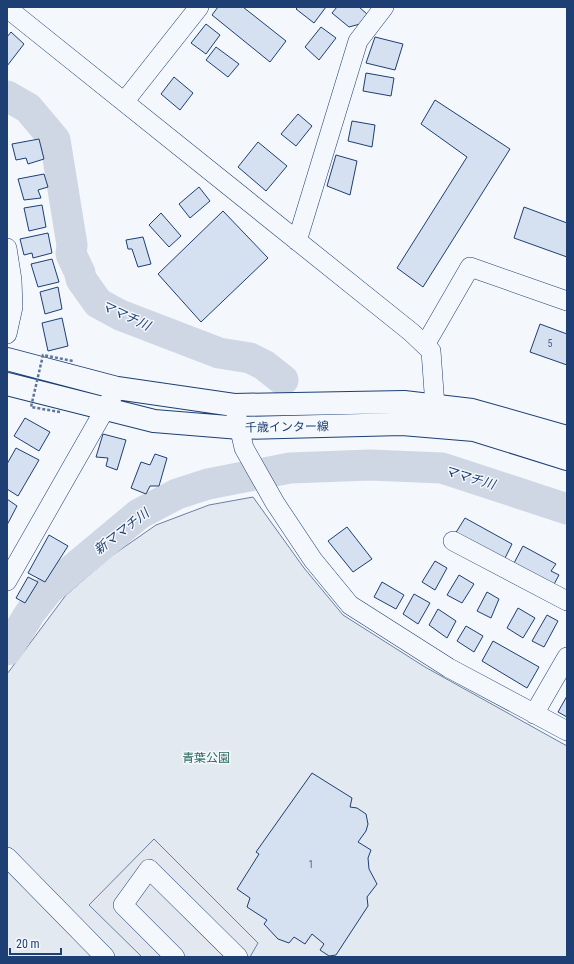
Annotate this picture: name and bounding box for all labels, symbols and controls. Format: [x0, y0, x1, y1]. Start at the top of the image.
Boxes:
water label: ママチ川 [99, 298, 154, 334]
house number: 5 [548, 338, 553, 349]
street label: 千歳インター線 [245, 419, 329, 435]
water label: ママチ川 [443, 463, 499, 493]
water label: 新ママチ川 [91, 504, 153, 557]
park label: 青葉公園 [182, 751, 230, 765]
house number: 1 [309, 859, 313, 870]
scale bar [10, 930, 61, 956]
text: 20 m [16, 937, 40, 951]

